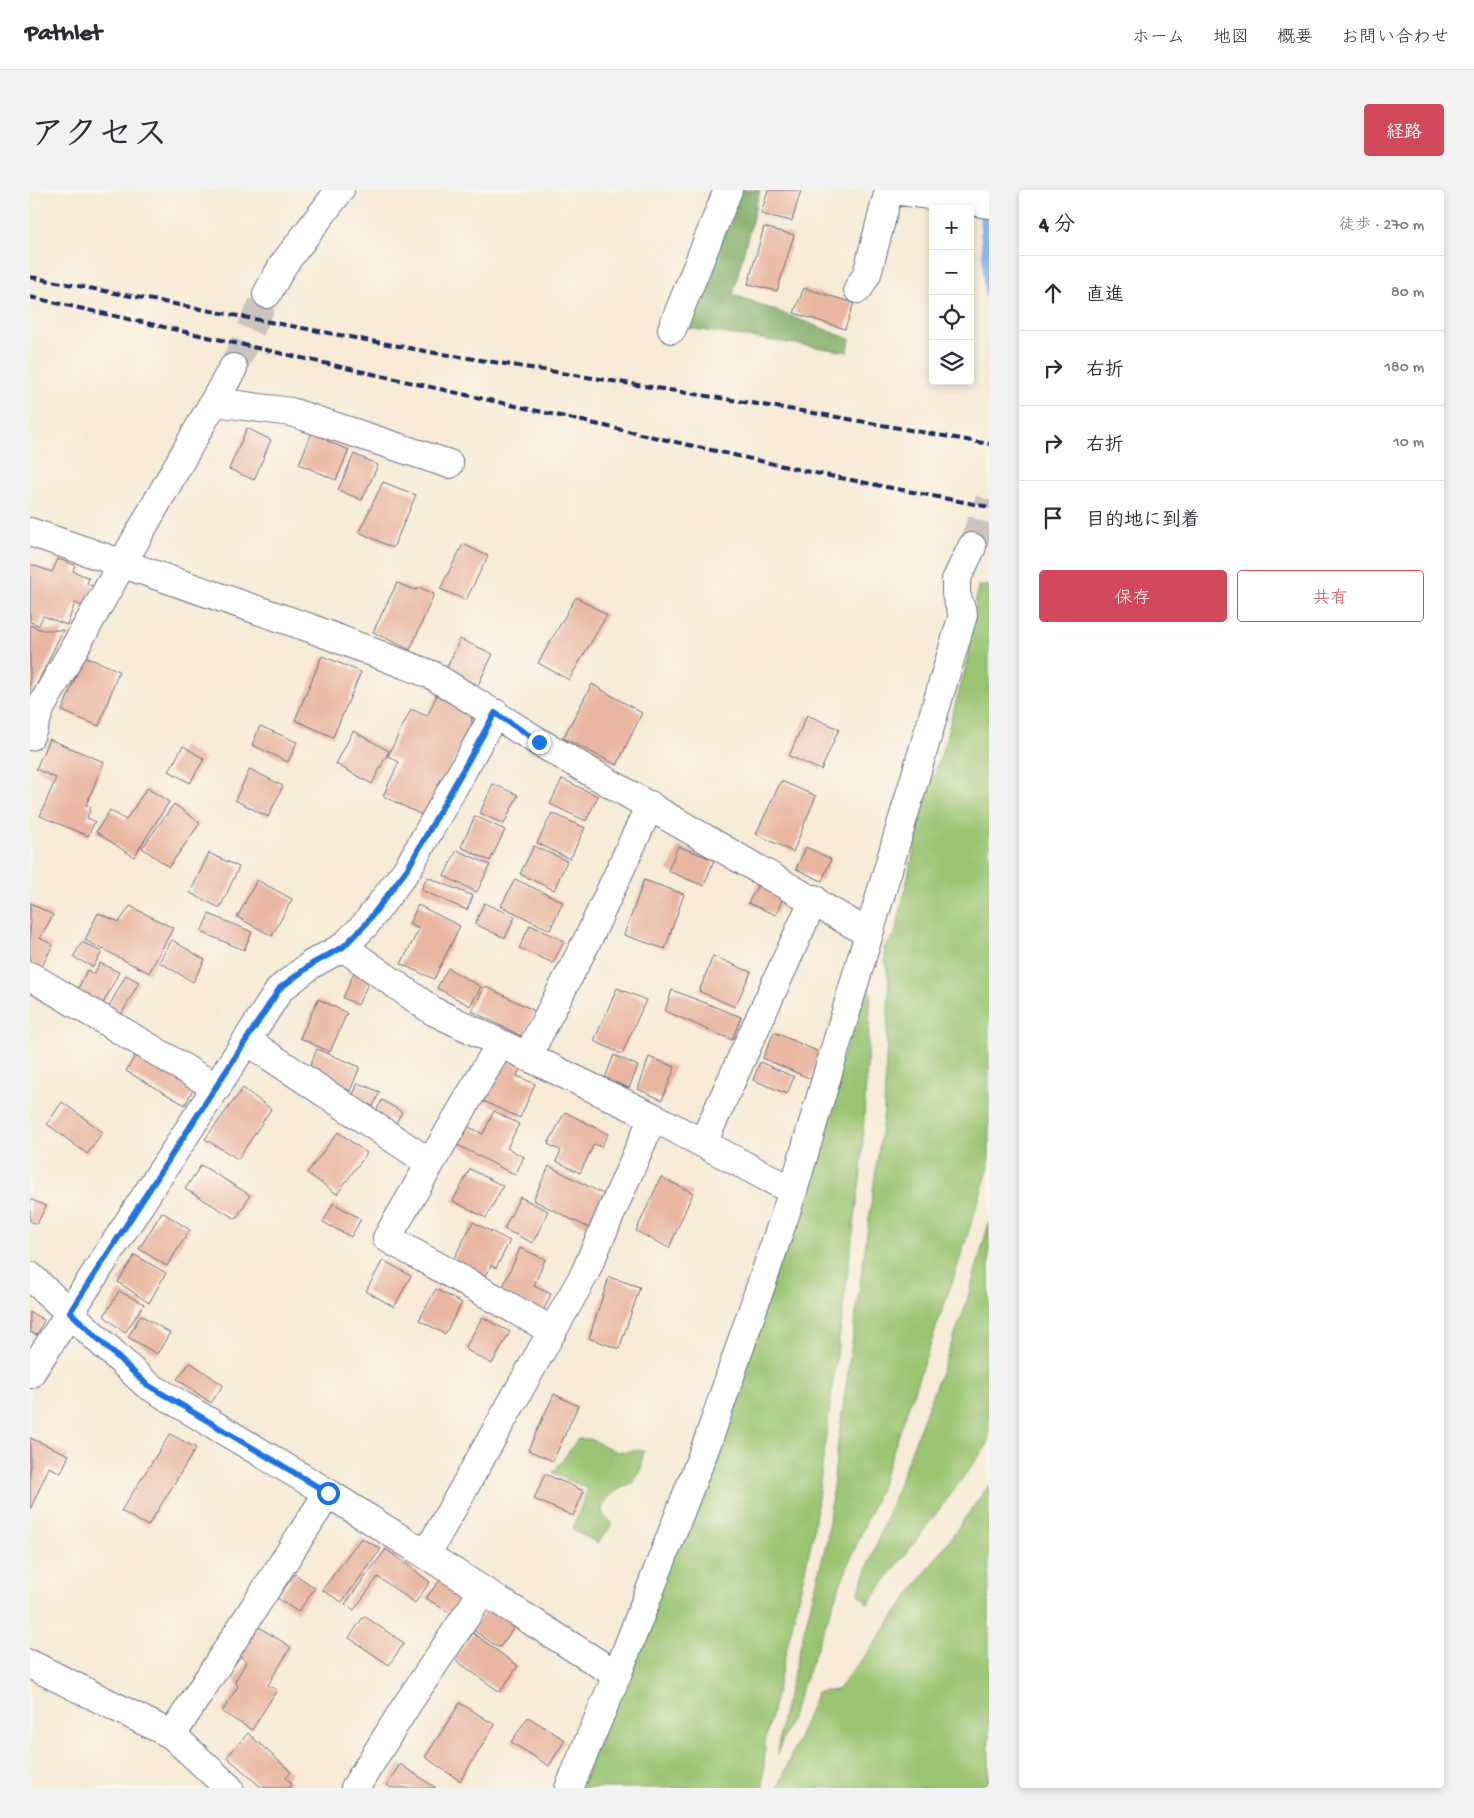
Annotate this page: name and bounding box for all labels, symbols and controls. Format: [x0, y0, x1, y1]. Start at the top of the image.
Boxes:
text: Pathlet [25, 20, 102, 49]
text: ホーム [1132, 28, 1185, 49]
text: 地図 [1213, 28, 1249, 49]
text: 概要 [1277, 28, 1313, 49]
text: お問い合わせ [1341, 28, 1449, 49]
button: 経路 [1364, 104, 1444, 156]
text: アクセス [30, 117, 168, 158]
map controls [929, 205, 974, 385]
button: + [929, 205, 974, 250]
text: 4 分 [1039, 214, 1075, 239]
text: 徒歩 · 270 m [1339, 217, 1424, 236]
button: − [929, 250, 974, 295]
icon: ahead [1039, 279, 1067, 307]
text: 80 m [1391, 284, 1424, 303]
text: 直進 [1086, 285, 1124, 308]
button: locate [929, 295, 974, 340]
button: layers [929, 340, 974, 385]
icon: right [1039, 354, 1067, 382]
text: 180 m [1385, 359, 1424, 378]
text: 右折 [1086, 360, 1124, 383]
icon: right [1039, 429, 1067, 457]
text: 10 m [1393, 434, 1424, 453]
text: 右折 [1086, 435, 1124, 458]
icon: arrive [1039, 504, 1067, 532]
text: 目的地に到着 [1086, 510, 1200, 533]
button: 保存 [1039, 570, 1227, 622]
button: 共有 [1237, 570, 1424, 622]
route end [528, 731, 551, 754]
route start [317, 1482, 340, 1505]

